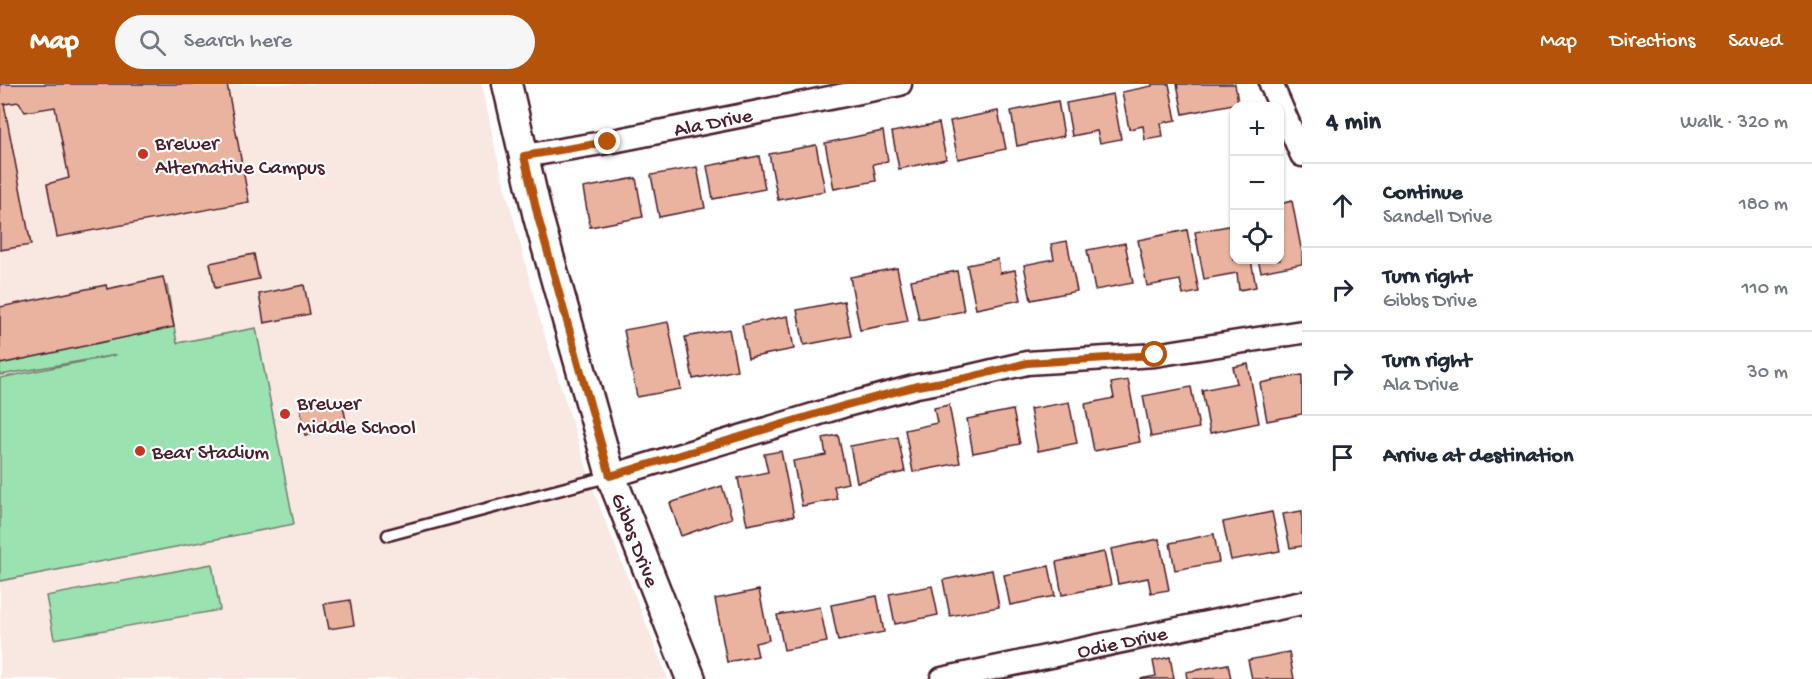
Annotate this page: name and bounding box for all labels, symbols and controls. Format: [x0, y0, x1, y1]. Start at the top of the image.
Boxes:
search box [115, 15, 535, 69]
text: Map [30, 26, 79, 59]
icon: search [136, 26, 169, 59]
text: Search here [184, 29, 292, 55]
text: Map [1540, 30, 1577, 55]
text: Directions [1610, 30, 1695, 55]
text: Saved [1728, 30, 1782, 55]
map controls [1230, 102, 1284, 264]
button: + [1230, 102, 1284, 156]
street label: Ala Drive [672, 104, 756, 145]
text: 4 min [1326, 108, 1381, 139]
text: Walk · 320 m [1680, 112, 1788, 135]
route end [594, 128, 620, 154]
place label: Brewer Alternative Campus [154, 133, 326, 182]
marker: Brewer Alternative Campus [136, 147, 150, 161]
button: − [1230, 156, 1284, 210]
text: Continue [1383, 181, 1463, 207]
icon: ahead [1326, 189, 1359, 222]
text: 180 m [1739, 194, 1788, 217]
text: Sandell Drive [1383, 207, 1492, 230]
button: locate [1230, 210, 1284, 264]
text: Turn right [1383, 265, 1471, 291]
icon: right [1326, 273, 1359, 306]
text: 110 m [1742, 278, 1788, 301]
text: Gibbs Drive [1383, 291, 1477, 314]
route start [1141, 341, 1167, 367]
text: Turn right [1383, 349, 1471, 375]
icon: right [1326, 357, 1359, 390]
text: 30 m [1747, 362, 1788, 385]
text: Ala Drive [1383, 375, 1459, 398]
place label: Brewer Middle School [296, 393, 416, 442]
marker: Brewer Middle School [278, 407, 292, 421]
icon: arrive [1326, 441, 1359, 474]
place label: Bear Stadium [151, 442, 269, 467]
marker: Bear Stadium [133, 444, 147, 458]
text: Arrive at destination [1383, 444, 1573, 470]
street label: Gibbs Drive [603, 490, 663, 592]
street label: Odie Drive [1076, 623, 1171, 666]

